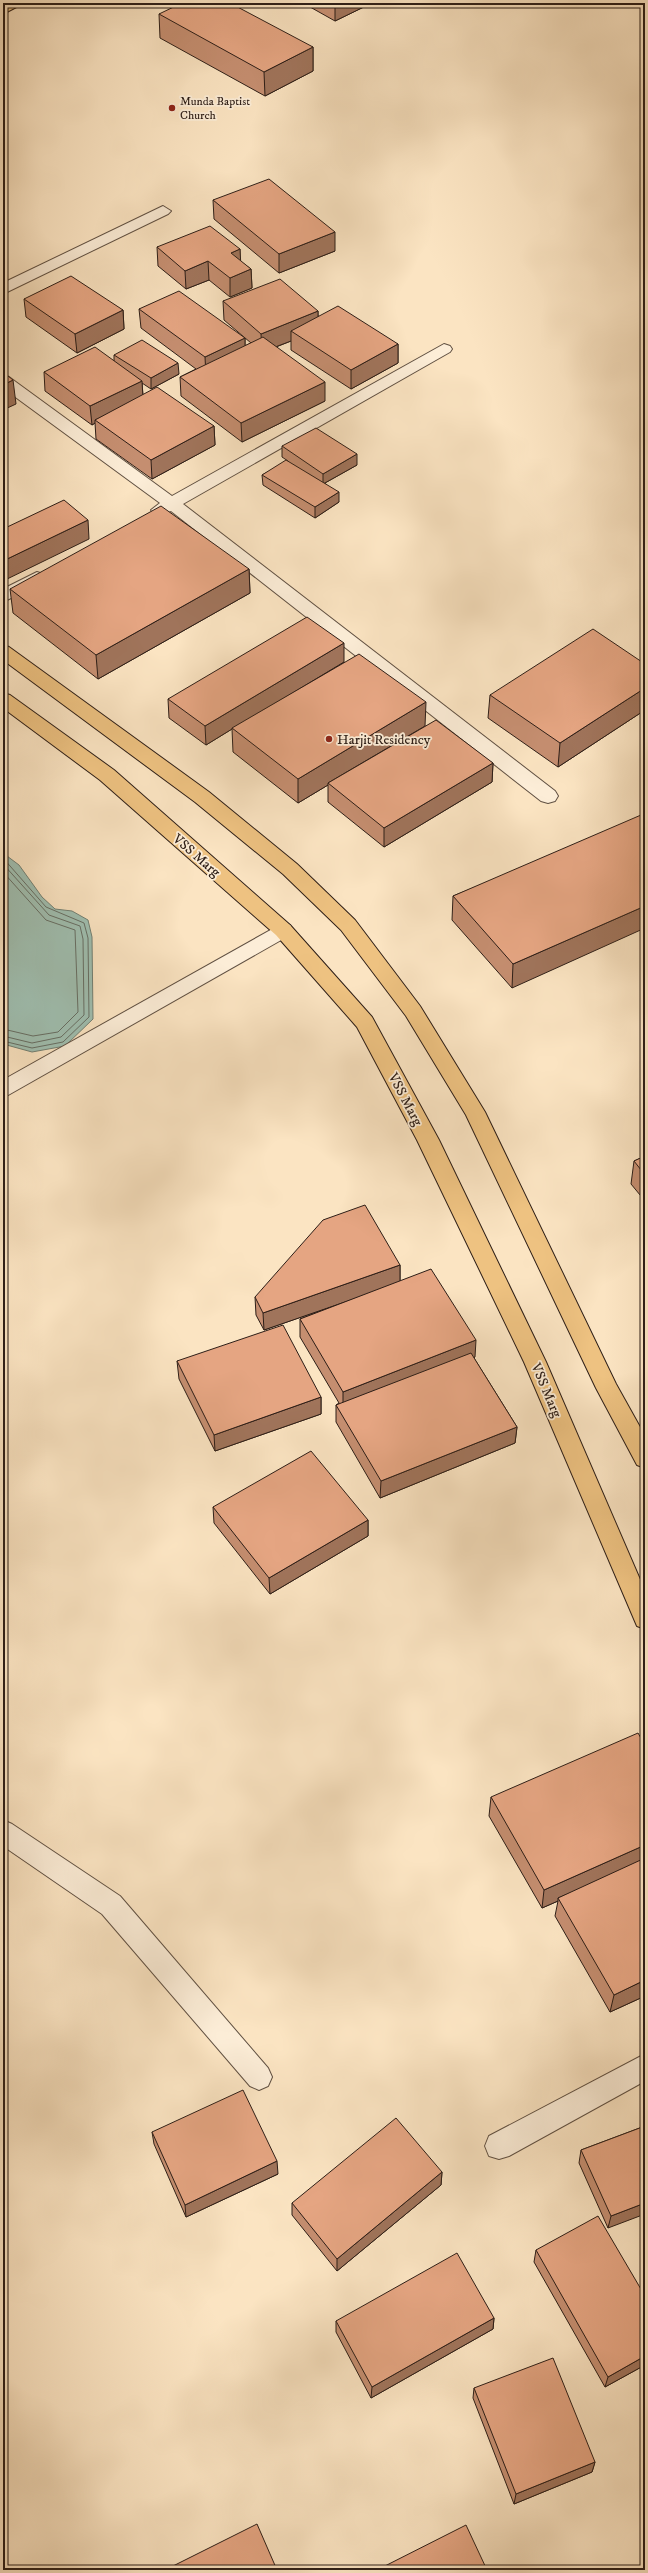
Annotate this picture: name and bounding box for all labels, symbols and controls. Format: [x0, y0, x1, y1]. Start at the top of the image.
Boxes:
place label: Munda Baptist Church [180, 94, 250, 123]
marker: Munda Baptist Church [167, 103, 177, 113]
place label: Harjit Residency [337, 731, 431, 749]
marker: Harjit Residency [324, 734, 334, 744]
street label: VSS Marg [168, 830, 224, 881]
street label: VSS Marg [383, 1069, 427, 1129]
street label: VSS Marg [526, 1360, 566, 1420]

